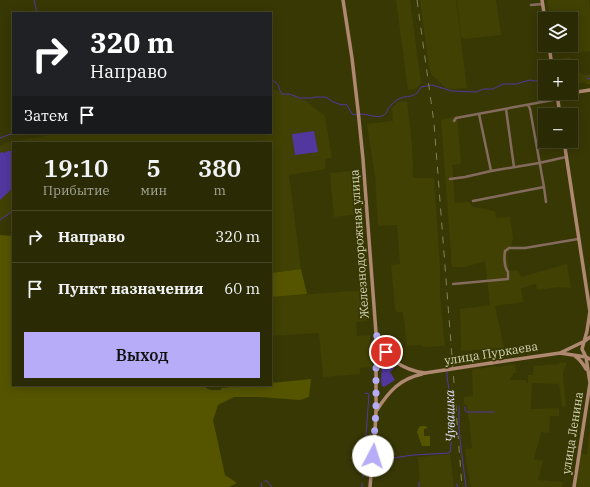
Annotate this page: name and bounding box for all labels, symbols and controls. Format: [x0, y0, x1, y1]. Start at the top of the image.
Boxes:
map controls [538, 12, 578, 148]
button: layers [538, 12, 578, 52]
text: 320 m [90, 24, 174, 61]
icon: right [24, 28, 76, 80]
text: Направо [90, 60, 167, 83]
button: + [538, 60, 578, 100]
icon: arrive [76, 104, 98, 126]
text: Затем [24, 106, 68, 125]
button: − [538, 108, 578, 148]
text: 19:10 [44, 152, 109, 184]
text: 5 [147, 152, 161, 184]
text: 380 [198, 152, 241, 184]
street label: Железнодорожная улица [346, 168, 372, 319]
text: Прибытие [43, 182, 109, 199]
text: мин [140, 182, 167, 199]
text: m [213, 182, 226, 199]
icon: right [24, 226, 46, 248]
text: Направо [58, 227, 125, 246]
text: 320 m [215, 227, 260, 246]
icon: arrive [24, 278, 46, 300]
text: Пункт назначения [58, 279, 204, 298]
text: 60 m [224, 279, 260, 298]
button: Выход [24, 332, 260, 378]
pin [369, 335, 403, 369]
street label: улица Пуркаева [443, 338, 539, 368]
icon: arrive [375, 341, 397, 363]
water label: Чувашка [441, 389, 459, 443]
street label: улица Ленина [558, 390, 586, 475]
position arrow [352, 435, 394, 477]

